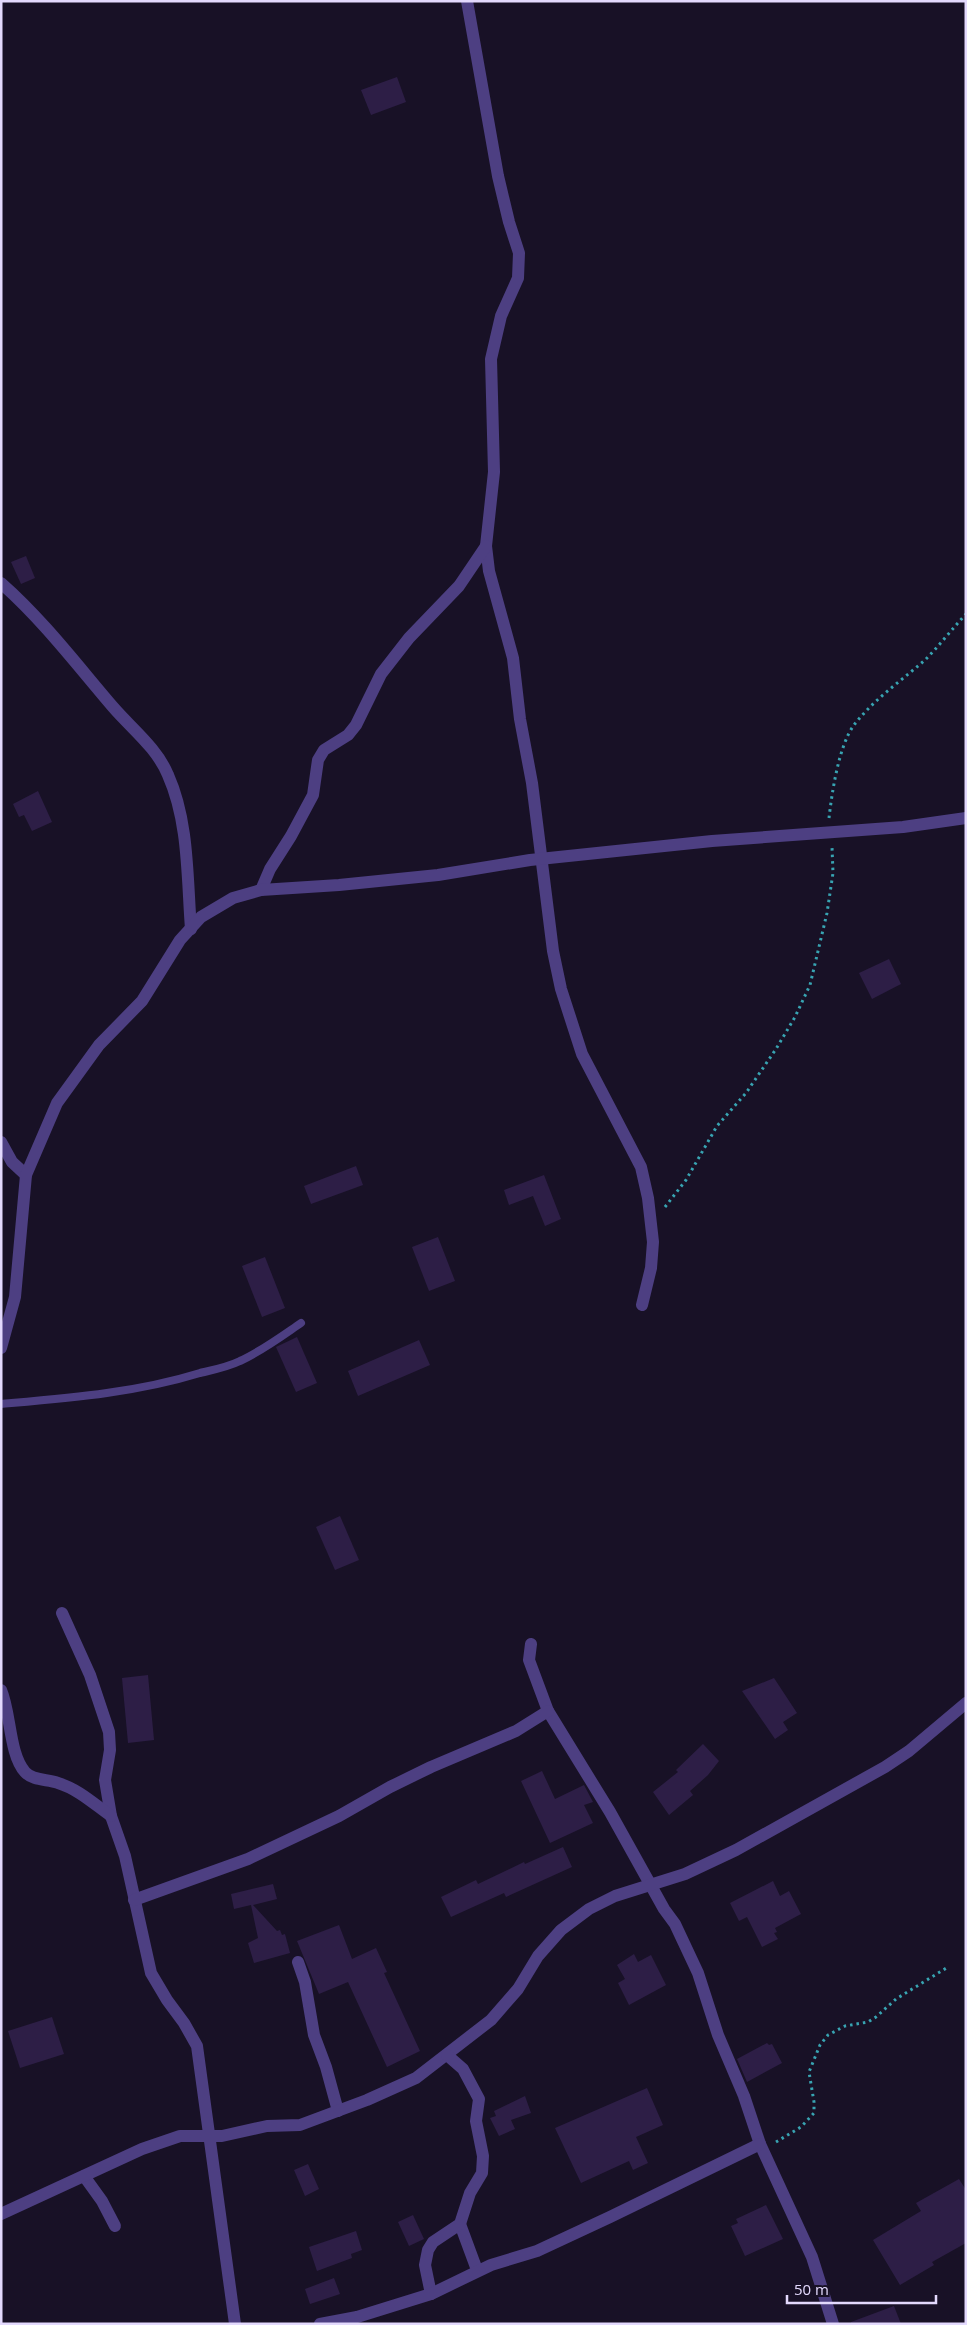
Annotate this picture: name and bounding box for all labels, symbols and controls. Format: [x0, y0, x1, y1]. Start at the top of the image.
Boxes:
scale bar [787, 2272, 936, 2304]
text: 50 m [794, 2279, 829, 2299]

